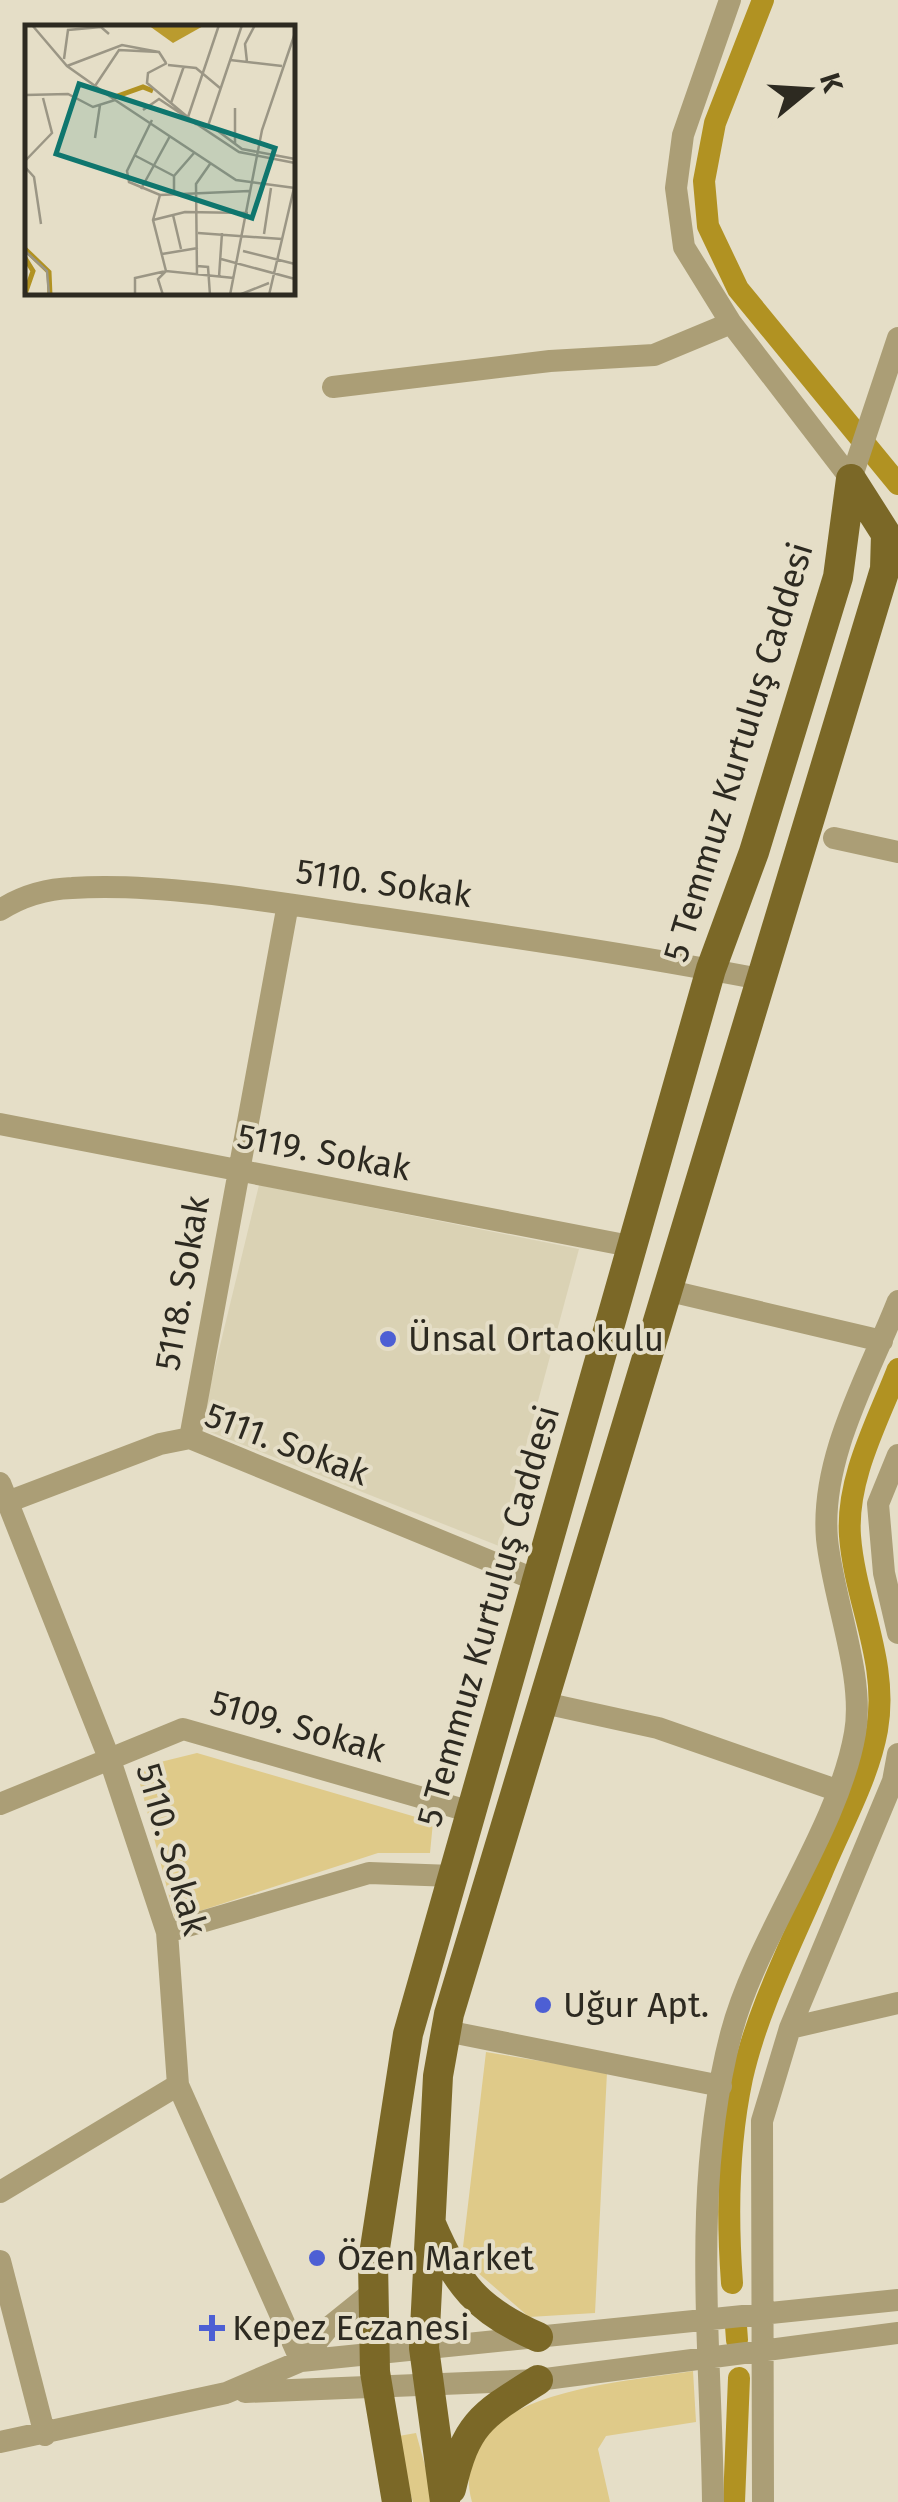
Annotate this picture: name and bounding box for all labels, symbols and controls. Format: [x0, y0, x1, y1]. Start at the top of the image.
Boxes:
inset map [25, 25, 295, 295]
north arrow [758, 40, 858, 140]
text: K [813, 69, 850, 97]
street label: 5 Temmuz Kurtuluş Caddesi [654, 537, 822, 967]
street label: 5110. Sokak [294, 850, 474, 916]
street label: 5119. Sokak [234, 1115, 414, 1189]
street label: 5118. Sokak [146, 1192, 218, 1374]
place label: Ünsal Ortaokulu [408, 1318, 664, 1360]
marker: Ünsal Ortaokulu [377, 1328, 399, 1350]
street label: 5111. Sokak [199, 1394, 375, 1494]
street label: 5 Temmuz Kurtuluş Caddesi [408, 1401, 568, 1831]
street label: 5109. Sokak [206, 1681, 390, 1771]
street label: 5110. Sokak [127, 1758, 217, 1940]
place label: Uğur Apt. [563, 1984, 709, 2026]
marker: Uğur Apt. [532, 1994, 554, 2016]
place label: Özen Market [337, 2237, 534, 2279]
marker: Özen Market [306, 2247, 328, 2269]
place label: Kepez Eczanesi [232, 2307, 470, 2349]
marker: Kepez Eczanesi [201, 2317, 223, 2339]

